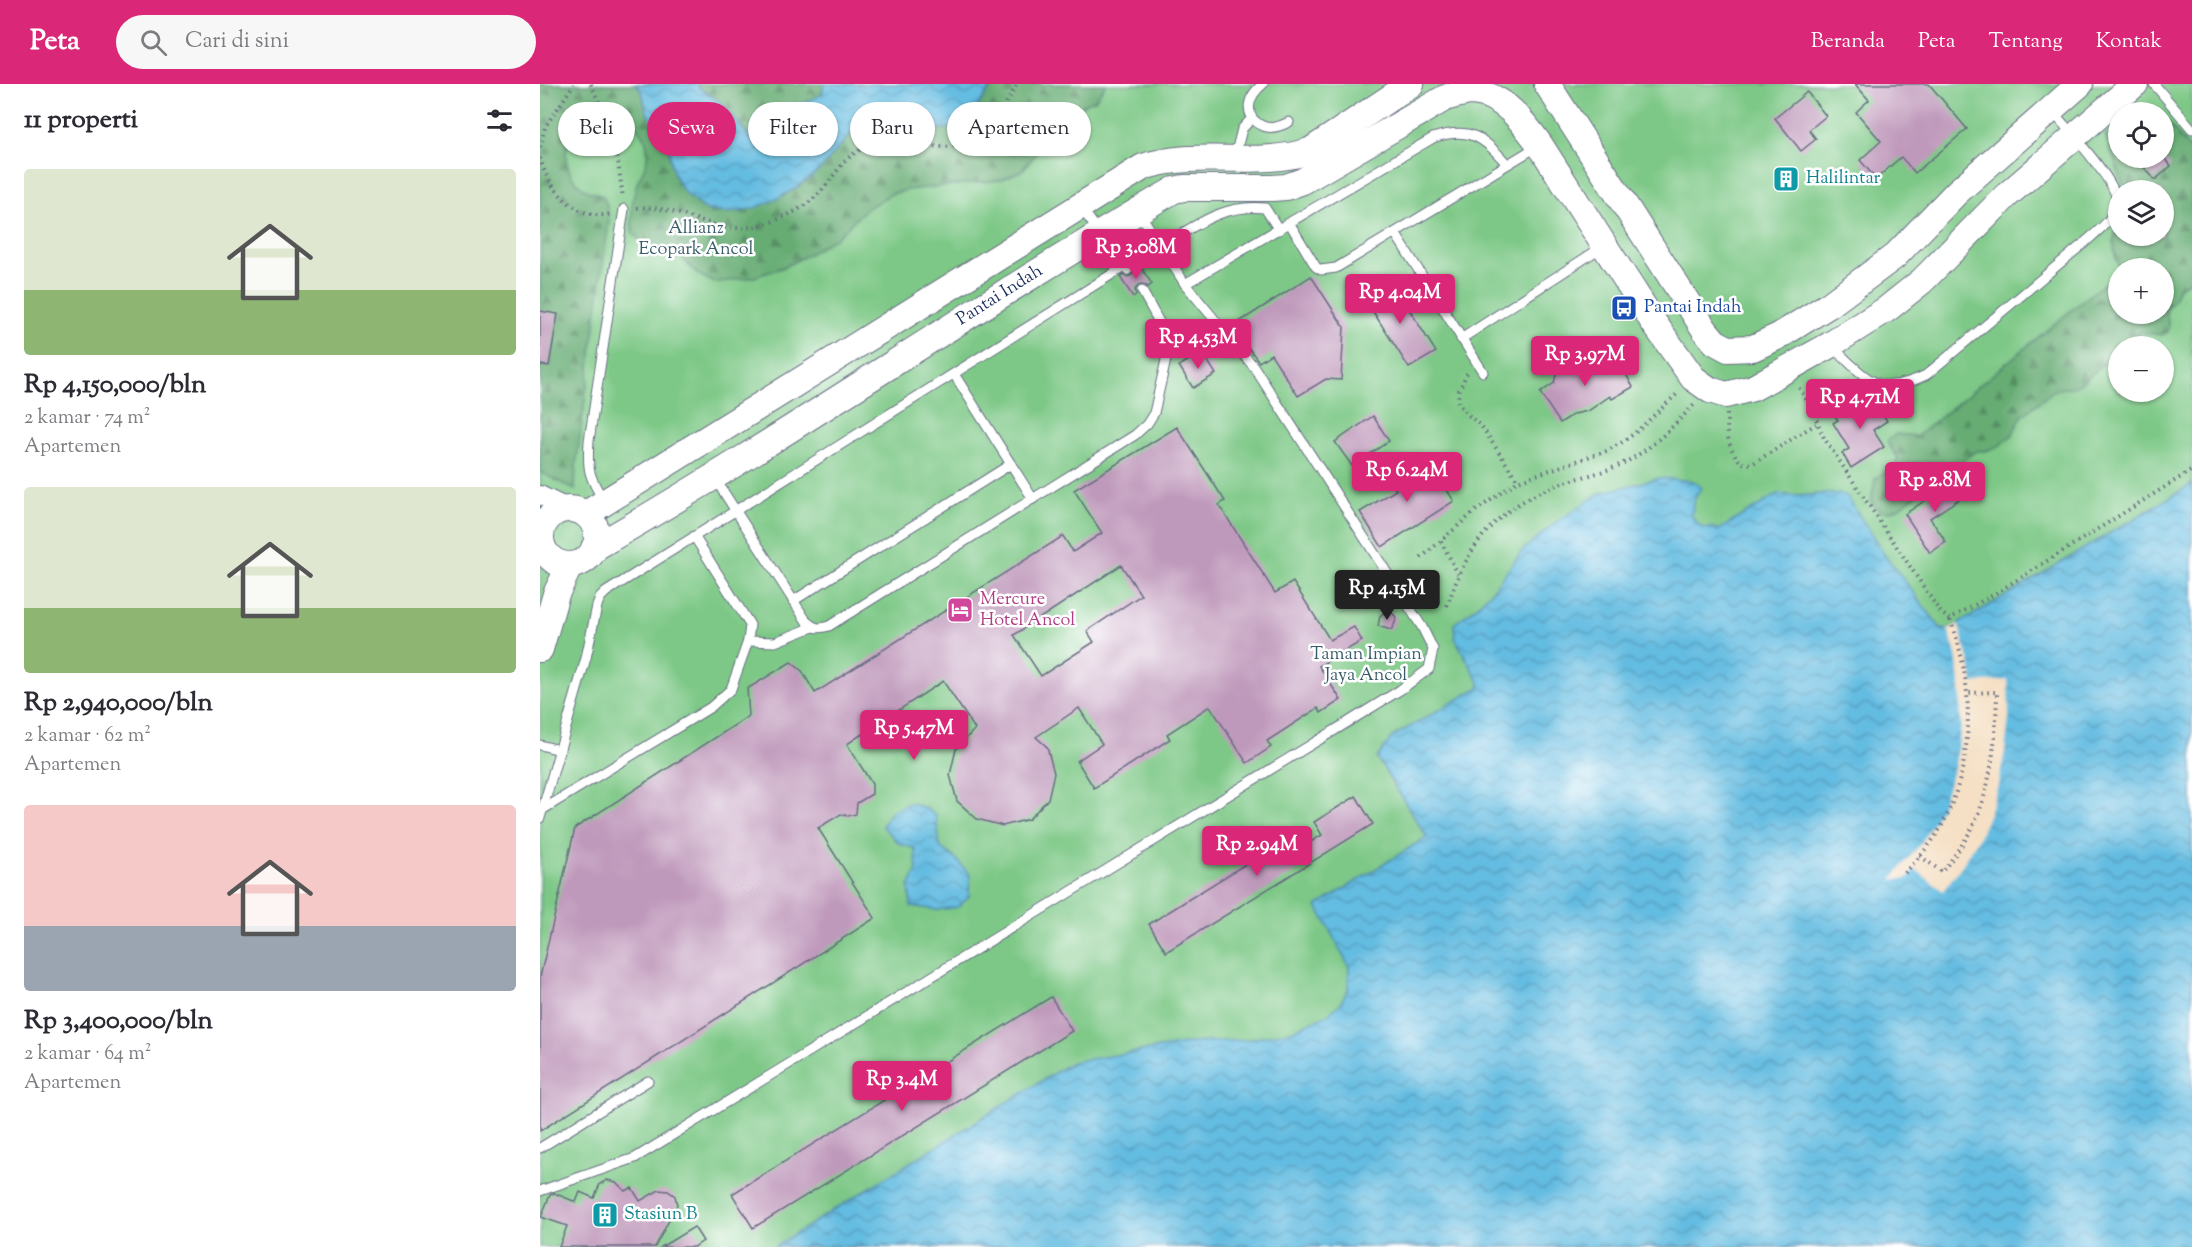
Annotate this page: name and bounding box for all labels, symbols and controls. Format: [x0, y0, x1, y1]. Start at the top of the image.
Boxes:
search box [116, 15, 536, 69]
text: Peta [30, 22, 80, 62]
icon: search [137, 26, 170, 59]
text: Cari di sini [185, 26, 289, 58]
text: Beranda [1811, 27, 1885, 57]
text: Peta [1918, 27, 1956, 57]
text: Tentang [1989, 27, 2063, 57]
text: Kontak [2096, 27, 2162, 57]
text: 11 properti [24, 102, 138, 139]
chip: Beli [558, 102, 635, 156]
chip: Sewa [647, 102, 736, 156]
chip: Filter [748, 102, 838, 156]
chip: Baru [850, 102, 935, 156]
chip: Apartemen [947, 102, 1091, 156]
map controls [2108, 102, 2174, 402]
button: locate [2108, 102, 2174, 168]
icon: filters [483, 104, 516, 137]
building icon: Halilintar [1771, 164, 1801, 194]
place label: Halilintar [1806, 166, 1880, 192]
button: layers [2108, 180, 2174, 246]
icon: home [216, 208, 324, 316]
park label: Allianz Ecopark Ancol [638, 216, 754, 263]
pin: Rp 3.08M [1074, 229, 1198, 280]
text: Rp 3.08M [1096, 234, 1176, 263]
button: + [2108, 258, 2174, 324]
street label: Pantai Indah [952, 259, 1049, 333]
pin: Rp 4.04M [1338, 274, 1462, 325]
text: Rp 4.04M [1359, 279, 1441, 308]
bus stop icon: Pantai Indah [1609, 293, 1639, 323]
place label: Pantai Indah [1644, 295, 1742, 321]
pin: Rp 4.53M [1136, 319, 1260, 370]
text: Rp 4.53M [1159, 324, 1237, 353]
pin: Rp 3.97M [1523, 336, 1647, 387]
button: − [2108, 336, 2174, 402]
text: Rp 3.97M [1545, 341, 1625, 370]
text: Rp 4,150,000/bln [24, 367, 206, 404]
pin: Rp 4.71M [1798, 379, 1922, 430]
text: Rp 4.71M [1820, 384, 1900, 413]
text: 2 kamar · 74 m² [24, 404, 151, 433]
text: Apartemen [24, 433, 121, 462]
pin: Rp 6.24M [1345, 452, 1469, 503]
text: Rp 6.24M [1366, 457, 1448, 486]
pin: Rp 2.8M [1880, 462, 1990, 513]
text: Rp 2.8M [1899, 467, 1971, 496]
icon: home [216, 526, 324, 634]
pin: Rp 4.15M [1325, 570, 1449, 621]
text: Rp 4.15M [1349, 575, 1425, 604]
place label: Mercure Hotel Ancol [980, 587, 1075, 634]
hotel icon: Mercure Hotel Ancol [945, 595, 975, 625]
park label: Taman Impian Jaya Ancol [1310, 642, 1422, 689]
text: Rp 2,940,000/bln [24, 685, 213, 722]
pin: Rp 5.47M [852, 710, 976, 761]
text: Rp 5.47M [874, 715, 954, 744]
text: 2 kamar · 62 m² [24, 722, 151, 751]
text: Apartemen [24, 751, 121, 780]
pin: Rp 2.94M [1195, 826, 1319, 877]
text: Rp 2.94M [1216, 831, 1298, 860]
icon: home [216, 844, 324, 952]
text: Rp 3,400,000/bln [24, 1003, 213, 1040]
text: 2 kamar · 64 m² [24, 1040, 151, 1069]
pin: Rp 3.4M [847, 1061, 957, 1112]
text: Rp 3.4M [866, 1066, 938, 1095]
text: Apartemen [24, 1069, 121, 1098]
building icon: Stasiun B [590, 1200, 620, 1230]
place label: Stasiun B [624, 1202, 697, 1228]

